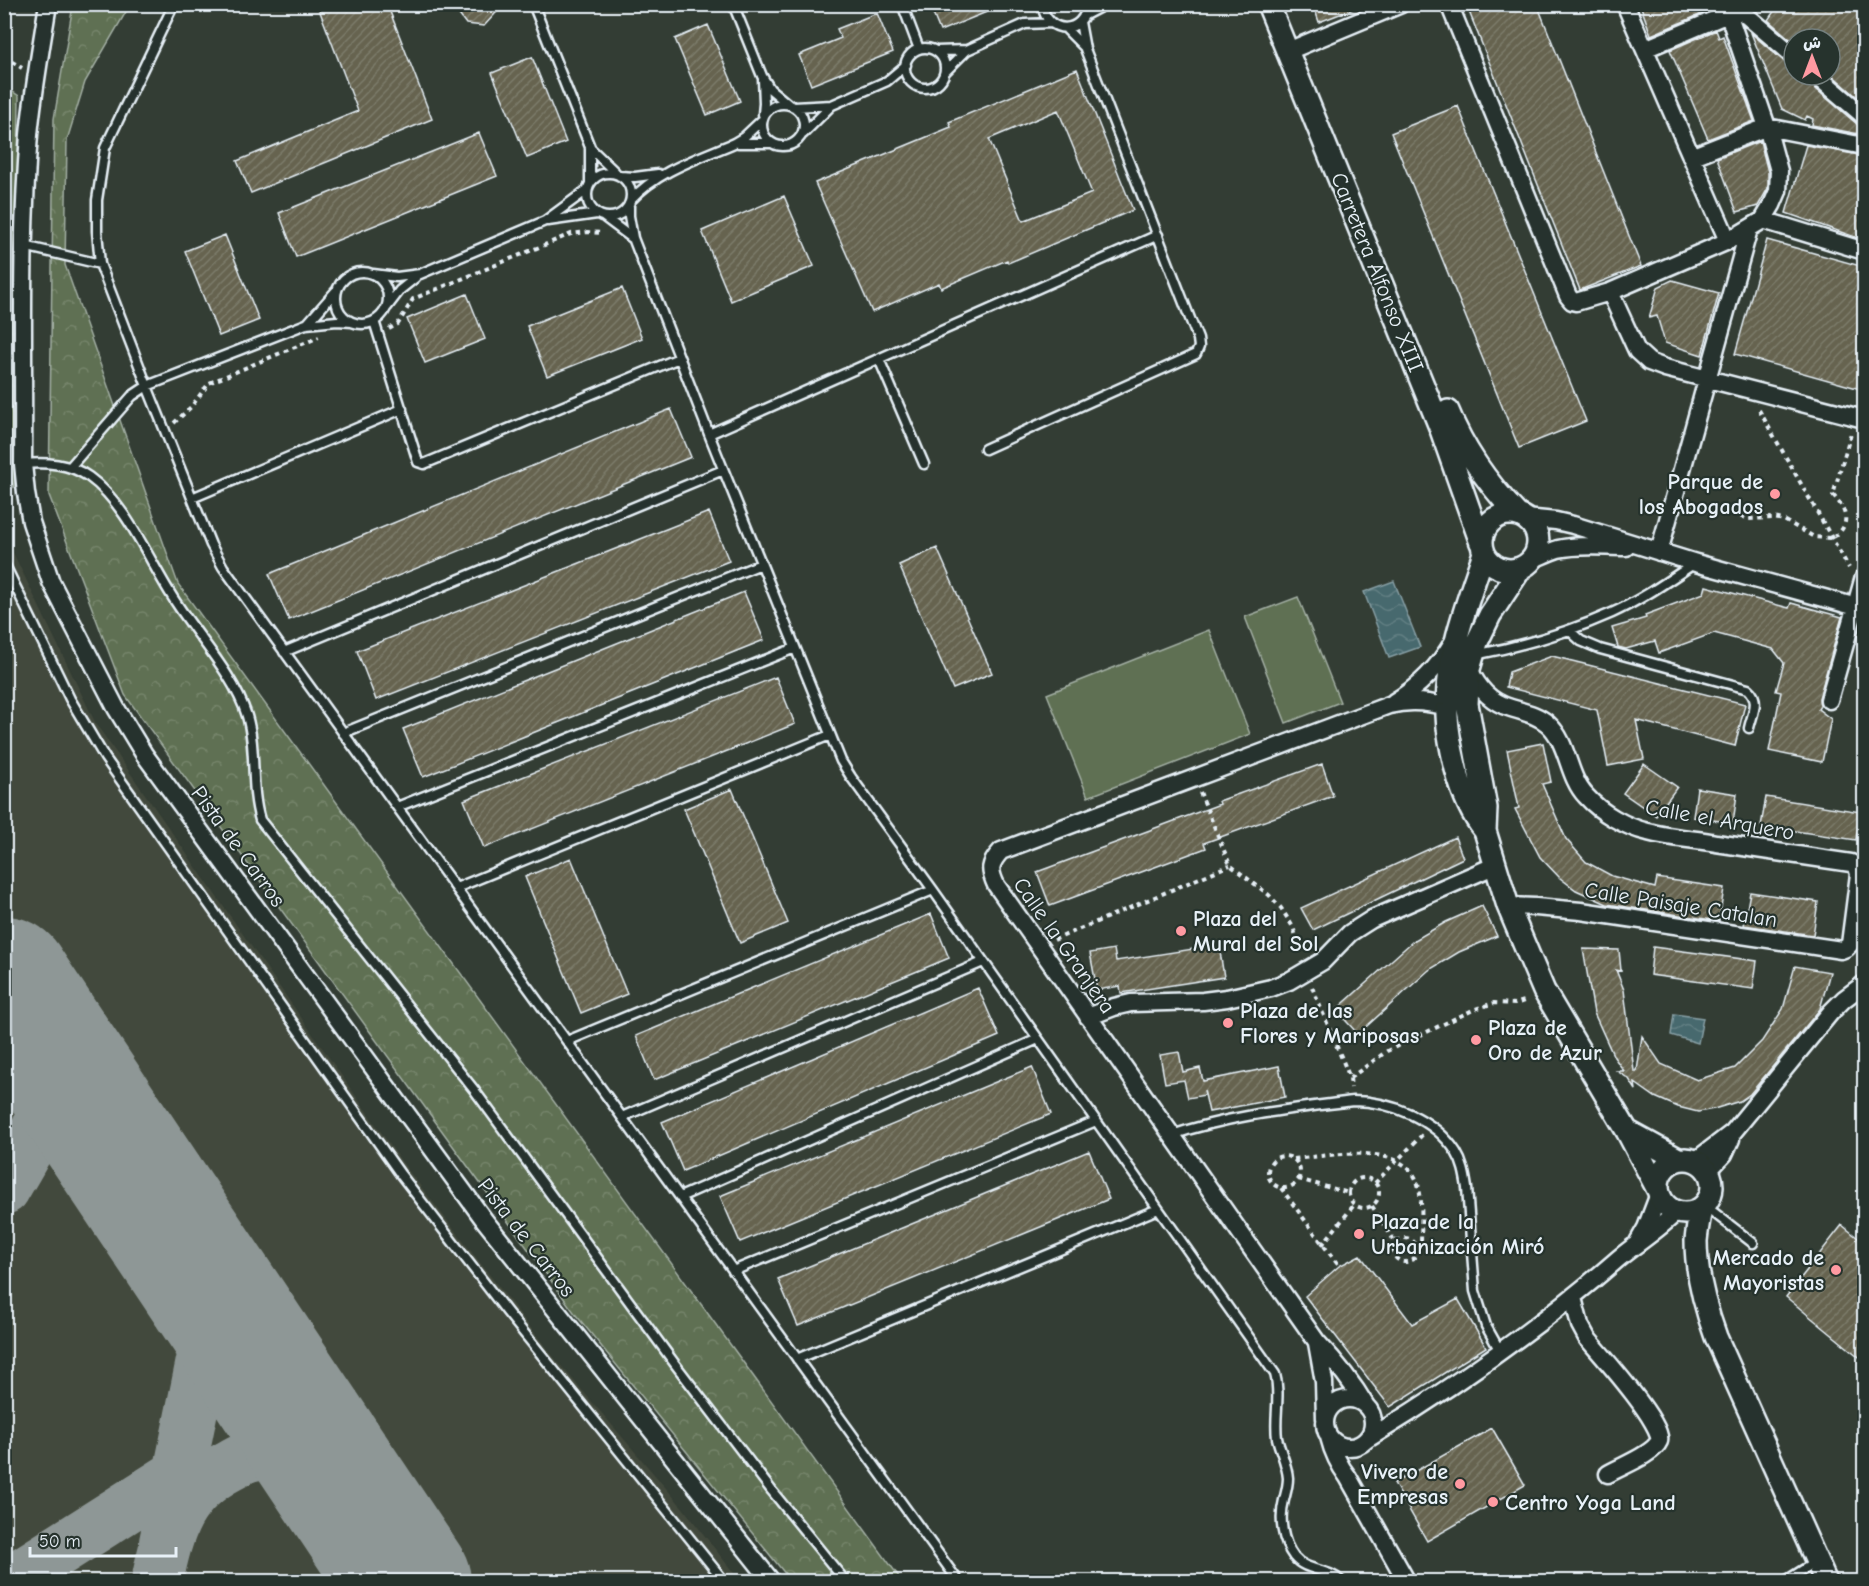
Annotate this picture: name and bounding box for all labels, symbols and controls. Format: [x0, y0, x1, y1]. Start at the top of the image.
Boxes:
north arrow [1782, 27, 1842, 87]
text: ش [1803, 34, 1821, 52]
street label: Carretera Alfonso XIII [1325, 169, 1429, 376]
place label: Parque de los Abogados [1639, 469, 1763, 520]
marker: Parque de los Abogados [1768, 487, 1782, 501]
street label: Pista de Carros [186, 781, 291, 912]
street label: Calle el Arquero [1643, 794, 1796, 846]
street label: Calle la Granjera [1008, 873, 1121, 1019]
street label: Calle Paisaje Catalan [1583, 877, 1779, 933]
place label: Plaza del Mural del Sol [1193, 906, 1318, 957]
marker: Plaza del Mural del Sol [1174, 924, 1188, 938]
place label: Plaza de las Flores y Mariposas [1240, 998, 1419, 1049]
place label: Plaza de Oro de Azur [1488, 1015, 1602, 1066]
marker: Plaza de las Flores y Mariposas [1221, 1016, 1235, 1030]
marker: Plaza de Oro de Azur [1469, 1033, 1483, 1047]
street label: Pista de Carros [472, 1173, 581, 1302]
place label: Plaza de la Urbanización Miró [1371, 1209, 1544, 1260]
marker: Plaza de la Urbanización Miró [1352, 1227, 1366, 1241]
place label: Mercado de Mayoristas [1713, 1245, 1824, 1296]
marker: Mercado de Mayoristas [1829, 1263, 1843, 1277]
place label: Vivero de Empresas [1357, 1459, 1448, 1510]
marker: Vivero de Empresas [1453, 1477, 1467, 1491]
place label: Centro Yoga Land [1505, 1490, 1676, 1516]
marker: Centro Yoga Land [1486, 1495, 1500, 1509]
scale bar [30, 1520, 176, 1558]
text: 50 m [39, 1531, 81, 1552]

